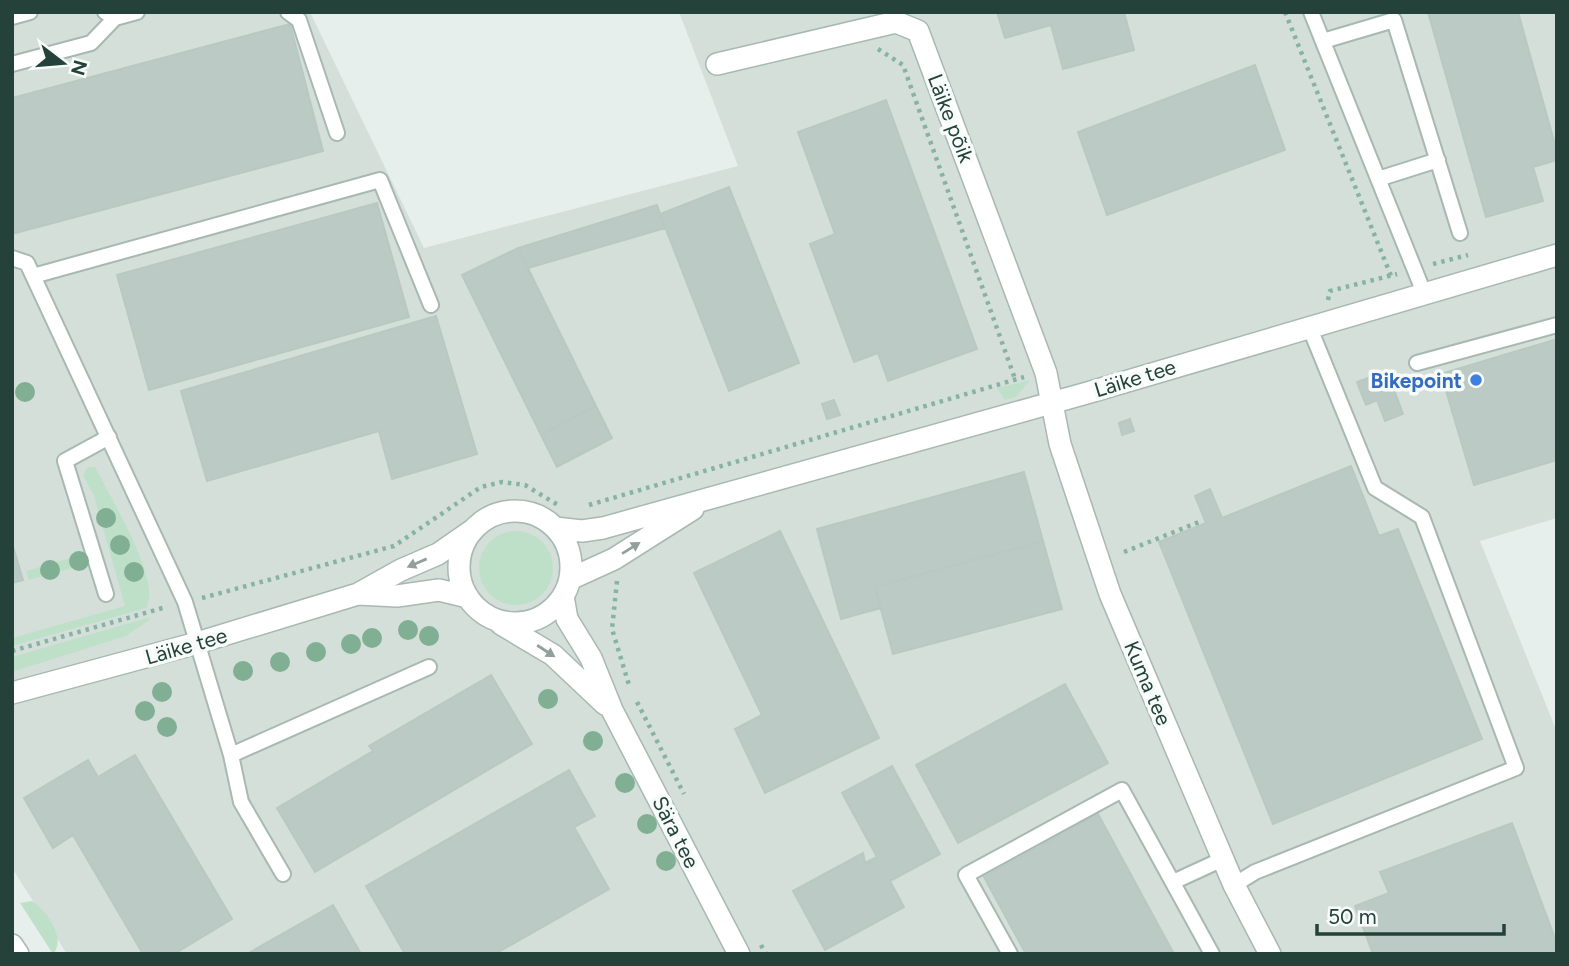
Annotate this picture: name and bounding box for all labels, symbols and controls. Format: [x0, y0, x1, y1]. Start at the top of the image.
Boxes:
north arrow [28, 28, 98, 98]
text: N [66, 57, 92, 78]
street label: Läike põik [923, 70, 980, 167]
street label: Läike tee [1091, 354, 1179, 402]
place label: Bikepoint [1371, 368, 1462, 393]
marker: Bikepoint [1468, 372, 1484, 388]
one-way arrow [621, 542, 641, 555]
one-way arrow [407, 557, 427, 569]
street label: Läike tee [142, 622, 230, 670]
street label: Kuma tee [1119, 637, 1177, 729]
one-way arrow [536, 645, 555, 658]
street label: Sära tee [647, 792, 705, 872]
scale bar [1317, 892, 1504, 936]
text: 50 m [1328, 904, 1377, 929]

